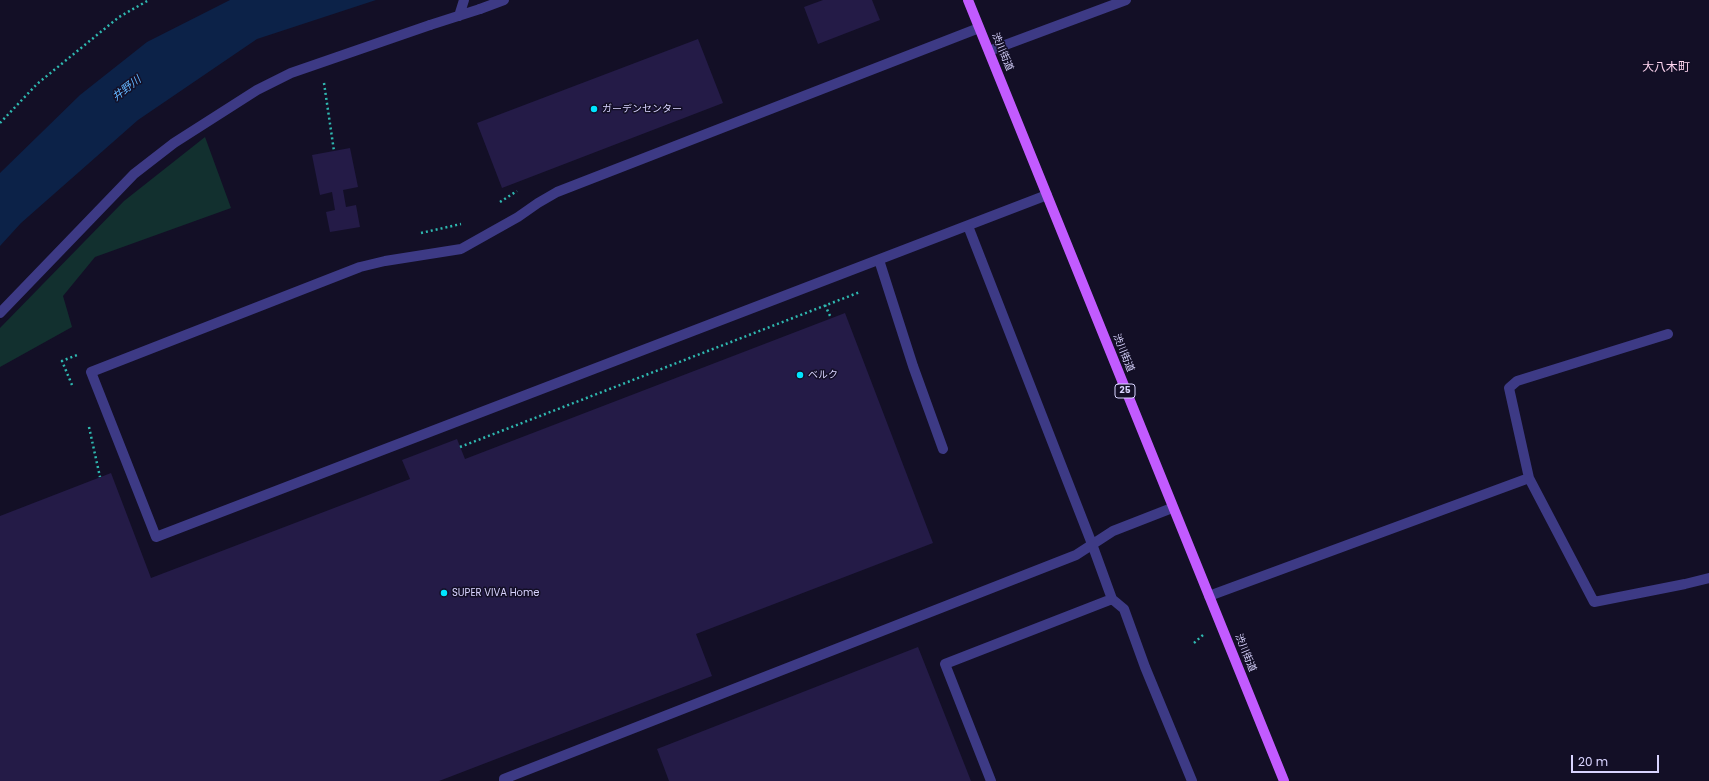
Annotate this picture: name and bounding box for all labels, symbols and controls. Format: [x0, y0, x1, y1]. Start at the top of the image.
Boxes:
street label: 渋川街道 [989, 31, 1015, 73]
district label: 大八木町 [1642, 61, 1690, 75]
water label: 井野川 [110, 74, 144, 104]
place label: ガーデンセンター [602, 103, 682, 115]
marker: ガーデンセンター [589, 104, 599, 114]
street label: 渋川街道 [1110, 332, 1136, 374]
place label: ベルク [808, 369, 838, 381]
marker: ベルク [795, 370, 805, 380]
road number: 25 [1115, 384, 1135, 398]
place label: SUPER VIVA Home [452, 587, 539, 599]
marker: SUPER VIVA Home [439, 588, 449, 598]
street label: 渋川街道 [1232, 632, 1258, 674]
scale bar [1573, 747, 1661, 773]
text: 20 m [1578, 753, 1608, 770]

